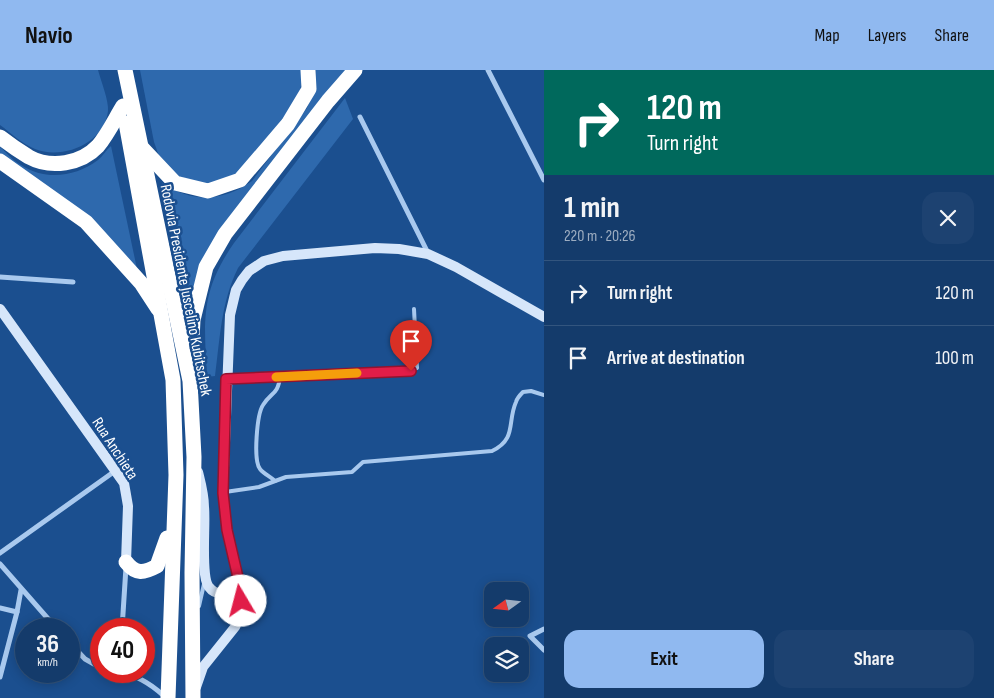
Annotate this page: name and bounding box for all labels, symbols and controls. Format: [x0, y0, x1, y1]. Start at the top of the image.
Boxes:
text: Navio [25, 21, 73, 50]
text: Map [815, 25, 840, 46]
text: Layers [868, 25, 907, 46]
text: Share [935, 25, 969, 46]
text: 120 m [647, 87, 722, 130]
icon: right [564, 90, 629, 155]
text: Turn right [647, 130, 718, 157]
street label: Rodovia Presidente Juscelino Kubitschek [156, 183, 215, 398]
text: 1 min [564, 190, 620, 226]
button: close [922, 192, 974, 244]
text: 220 m · 20:26 [564, 227, 636, 246]
icon: right [564, 279, 592, 307]
text: Turn right [607, 282, 672, 305]
text: 120 m [936, 282, 974, 305]
pin [390, 320, 432, 371]
icon: arrive [397, 327, 425, 355]
icon: arrive [564, 344, 592, 372]
text: Arrive at destination [607, 347, 745, 370]
text: 100 m [935, 347, 974, 370]
street label: Rua Anchieta [88, 414, 142, 483]
position arrow [214, 574, 266, 626]
north arrow [484, 582, 529, 628]
map controls [484, 582, 529, 682]
speed limit sign: 40 [90, 618, 155, 683]
text: 36 [36, 629, 59, 660]
button: Exit [564, 630, 764, 688]
button: Share [774, 630, 974, 688]
button: layers [484, 637, 529, 682]
text: km/h [37, 655, 58, 670]

